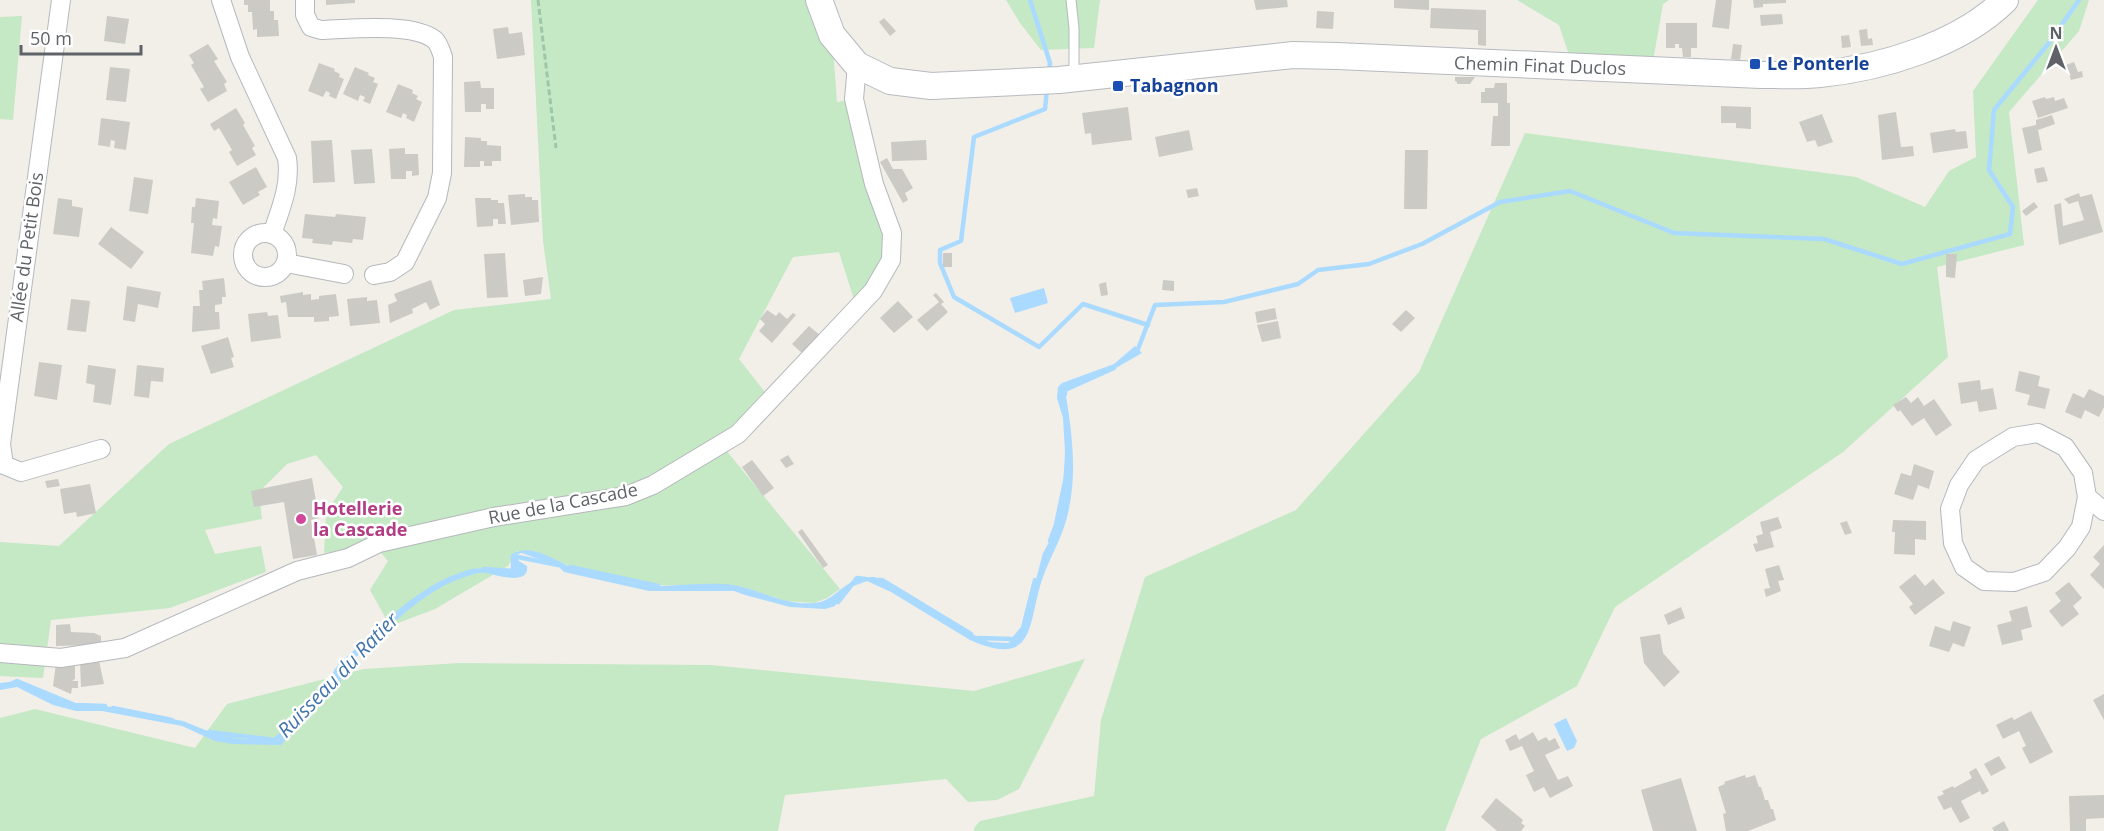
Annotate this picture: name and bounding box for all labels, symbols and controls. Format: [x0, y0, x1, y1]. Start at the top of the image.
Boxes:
scale bar [21, 18, 141, 56]
north arrow [2026, 18, 2086, 78]
text: N [2049, 22, 2063, 44]
text: 50 m [30, 26, 72, 50]
street label: Chemin Finat Duclos [1454, 50, 1626, 80]
place label: Le Ponterle [1767, 51, 1870, 75]
marker: Le Ponterle [1748, 57, 1762, 71]
place label: Tabagnon [1130, 73, 1219, 97]
marker: Tabagnon [1111, 79, 1125, 93]
street label: Allée du Petit Bois [4, 171, 48, 323]
street label: Rue de la Cascade [486, 477, 640, 529]
place label: Hotellerie la Cascade [313, 496, 407, 541]
marker: Hotellerie la Cascade [294, 512, 308, 526]
water label: Ruisseau du Ratier [271, 606, 405, 743]

